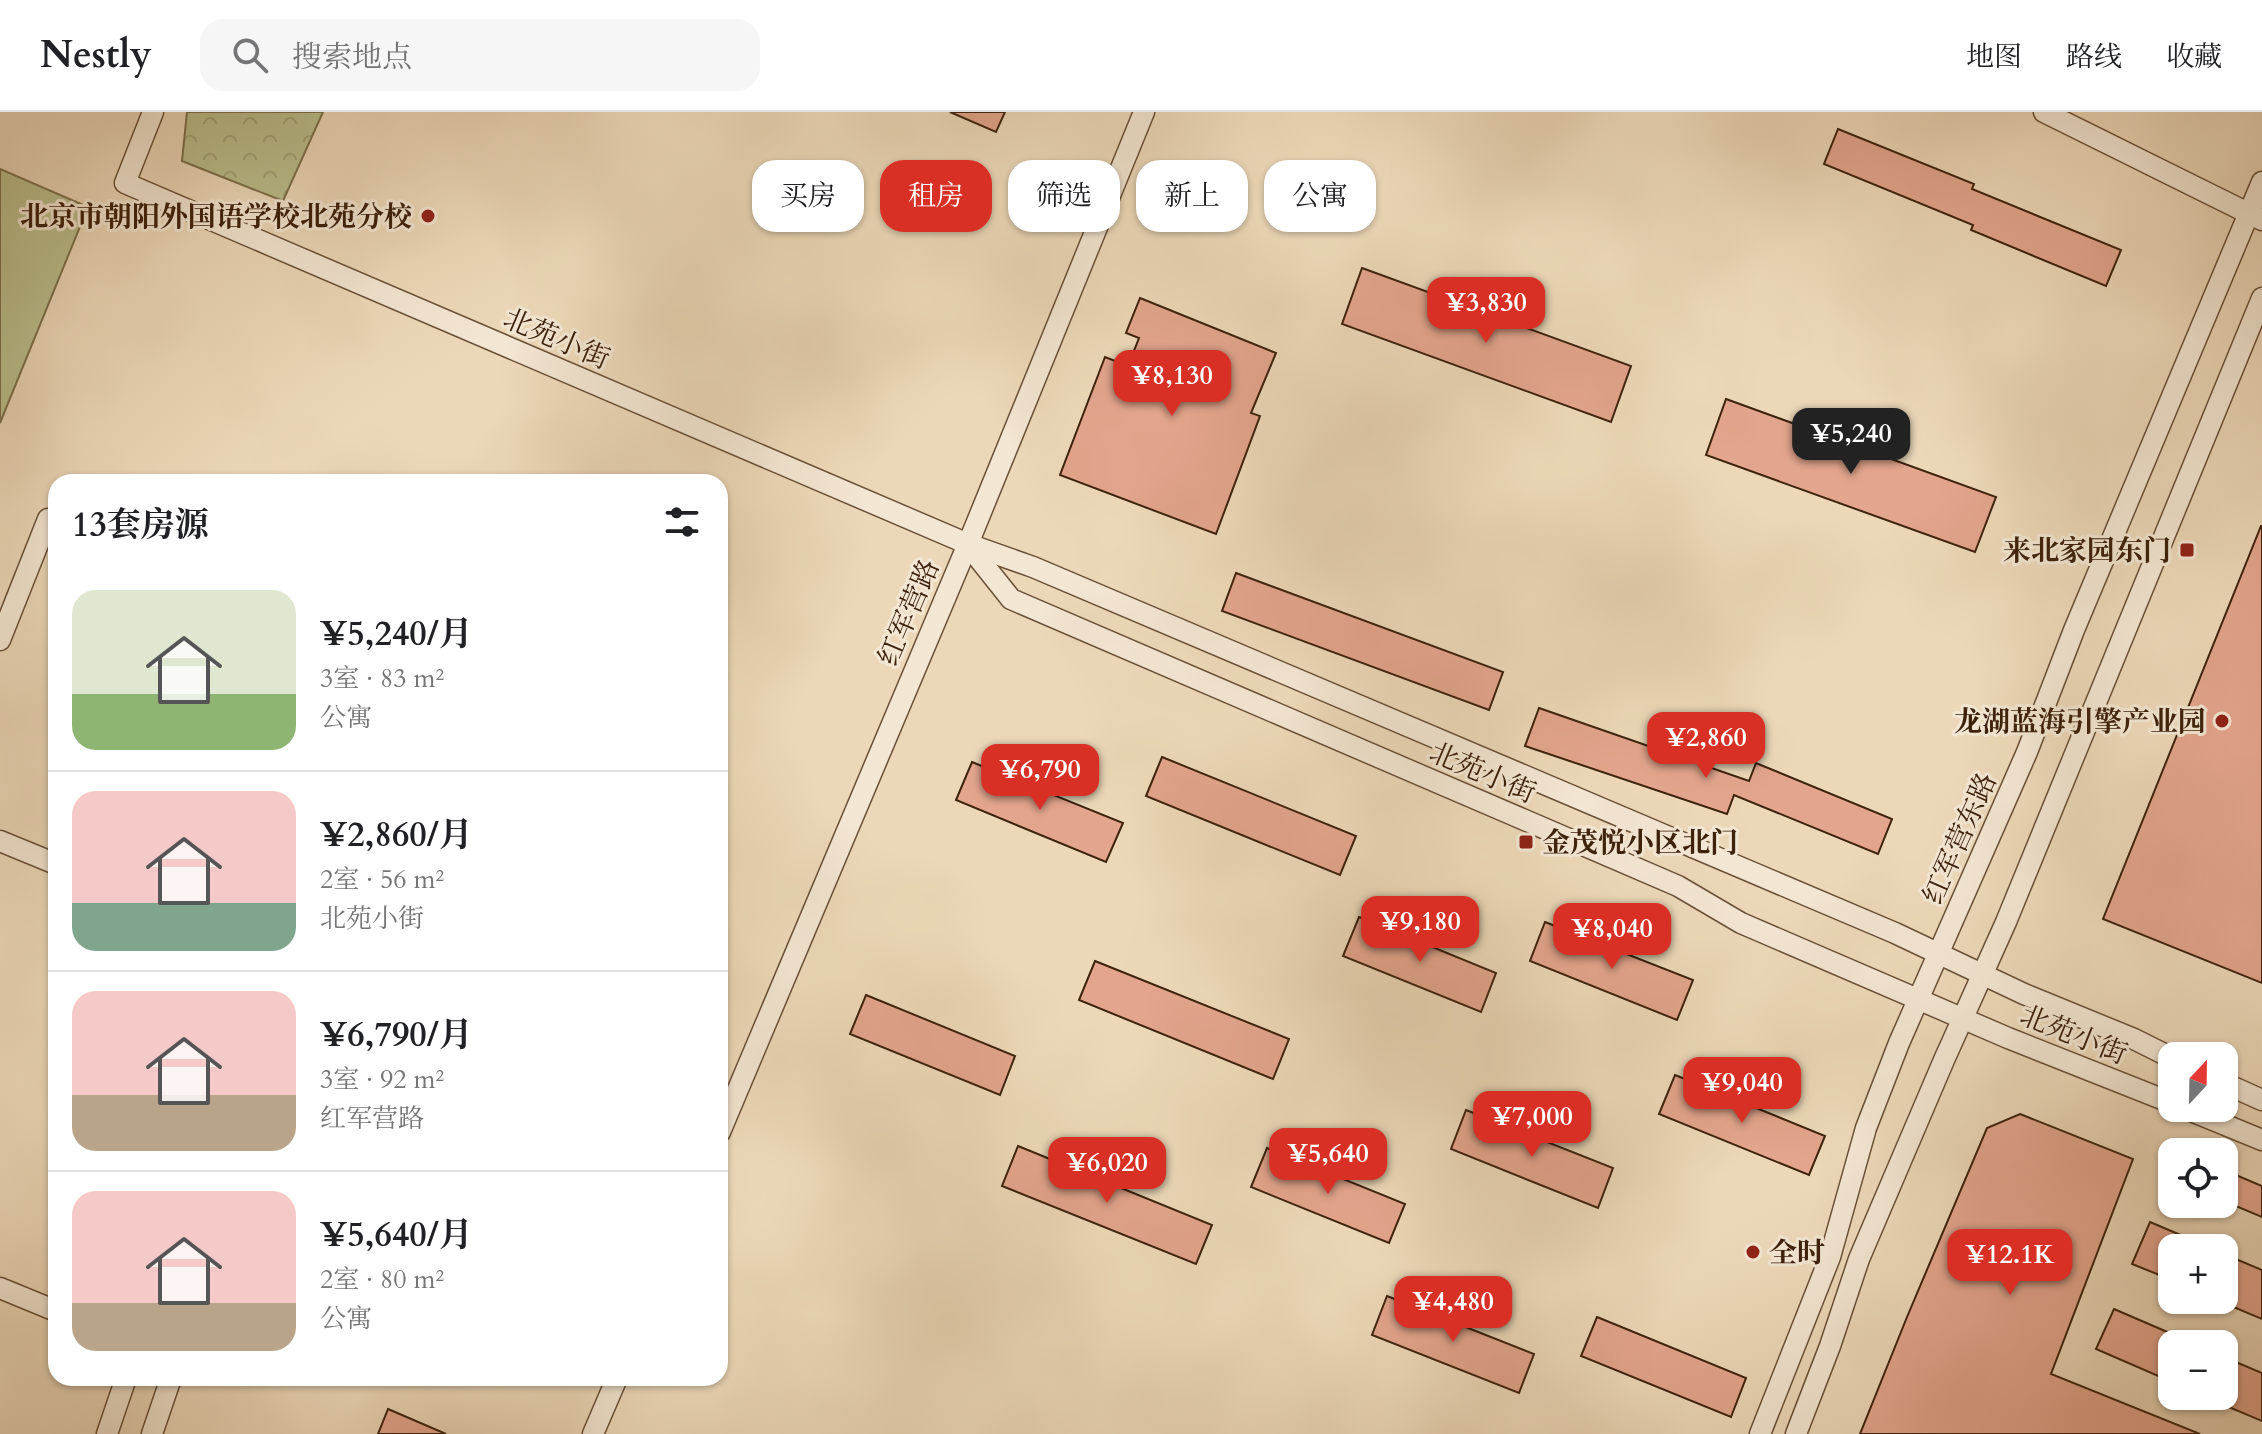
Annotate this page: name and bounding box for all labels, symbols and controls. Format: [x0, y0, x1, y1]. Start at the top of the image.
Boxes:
search box [200, 19, 760, 91]
text: Nestly [40, 29, 152, 81]
icon: search [228, 33, 272, 77]
text: 搜索地点 [292, 37, 412, 78]
text: 地图 [1966, 38, 2022, 76]
text: 路线 [2066, 38, 2122, 76]
text: 收藏 [2166, 38, 2222, 76]
chip: 买房 [752, 160, 864, 232]
chip: 租房 [880, 160, 992, 232]
chip: 筛选 [1008, 160, 1120, 232]
chip: 新上 [1136, 160, 1248, 232]
chip: 公寓 [1264, 160, 1376, 232]
place label: 北京市朝阳外国语学校北苑分校 [20, 198, 412, 236]
marker: 北京市朝阳外国语学校北苑分校 [419, 207, 437, 225]
pin: ¥3,830 [1421, 277, 1551, 345]
text: ¥3,830 [1445, 285, 1527, 320]
street label: 北苑小街 [498, 300, 616, 378]
pin: ¥8,130 [1107, 350, 1237, 418]
text: ¥8,130 [1131, 358, 1213, 393]
pin: ¥5,240 [1786, 408, 1916, 476]
text: ¥5,240 [1810, 416, 1892, 451]
icon: filters [660, 500, 704, 544]
text: 13套房源 [72, 502, 209, 548]
place label: 来北家园东门 [2003, 532, 2171, 570]
marker: 来北家园东门 [2178, 541, 2196, 559]
street label: 红军营路 [870, 553, 948, 671]
text: ¥5,240/月 [320, 611, 473, 657]
icon: home [136, 622, 232, 718]
text: 3室 · 83 m² [320, 661, 444, 696]
text: 公寓 [320, 700, 372, 735]
place label: 龙湖蓝海引擎产业园 [1954, 703, 2206, 741]
pin: ¥2,860 [1641, 712, 1771, 780]
marker: 龙湖蓝海引擎产业园 [2213, 712, 2231, 730]
text: ¥2,860 [1665, 720, 1747, 755]
street label: 北苑小街 [1424, 734, 1542, 812]
pin: ¥6,790 [975, 744, 1105, 812]
text: ¥6,790 [999, 752, 1081, 787]
street label: 红军营东路 [1914, 767, 2006, 910]
text: ¥2,860/月 [320, 812, 473, 858]
icon: home [136, 823, 232, 919]
place label: 金茂悦小区北门 [1542, 824, 1738, 862]
marker: 金茂悦小区北门 [1517, 833, 1535, 851]
text: 2室 · 56 m² [320, 862, 444, 897]
pin: ¥9,180 [1355, 896, 1485, 964]
text: 北苑小街 [320, 901, 424, 936]
pin: ¥8,040 [1547, 903, 1677, 971]
text: ¥9,180 [1379, 904, 1461, 939]
text: ¥8,040 [1571, 911, 1653, 946]
street label: 北苑小街 [2015, 996, 2133, 1074]
text: ¥6,790/月 [320, 1012, 473, 1058]
icon: home [136, 1023, 232, 1119]
north arrow [2158, 1042, 2238, 1122]
map controls [2158, 1042, 2238, 1410]
pin: ¥9,040 [1677, 1057, 1807, 1125]
text: 3室 · 92 m² [320, 1062, 444, 1097]
text: ¥9,040 [1701, 1065, 1783, 1100]
pin: ¥7,000 [1467, 1091, 1597, 1159]
text: ¥7,000 [1491, 1099, 1573, 1134]
text: 红军营路 [320, 1101, 424, 1136]
pin: ¥5,640 [1263, 1128, 1393, 1196]
text: ¥5,640 [1287, 1136, 1369, 1171]
pin: ¥6,020 [1042, 1137, 1172, 1205]
button: locate [2158, 1138, 2238, 1218]
text: ¥6,020 [1066, 1145, 1148, 1180]
text: ¥5,640/月 [320, 1212, 473, 1258]
icon: home [136, 1223, 232, 1319]
pin: ¥12.1K [1945, 1229, 2075, 1297]
place label: 全时 [1769, 1234, 1825, 1272]
button: + [2158, 1234, 2238, 1314]
text: ¥12.1K [1965, 1237, 2055, 1272]
marker: 全时 [1744, 1243, 1762, 1261]
text: 2室 · 80 m² [320, 1262, 444, 1297]
pin: ¥4,480 [1388, 1276, 1518, 1344]
text: ¥4,480 [1412, 1284, 1494, 1319]
text: 公寓 [320, 1301, 372, 1336]
button: − [2158, 1330, 2238, 1410]

